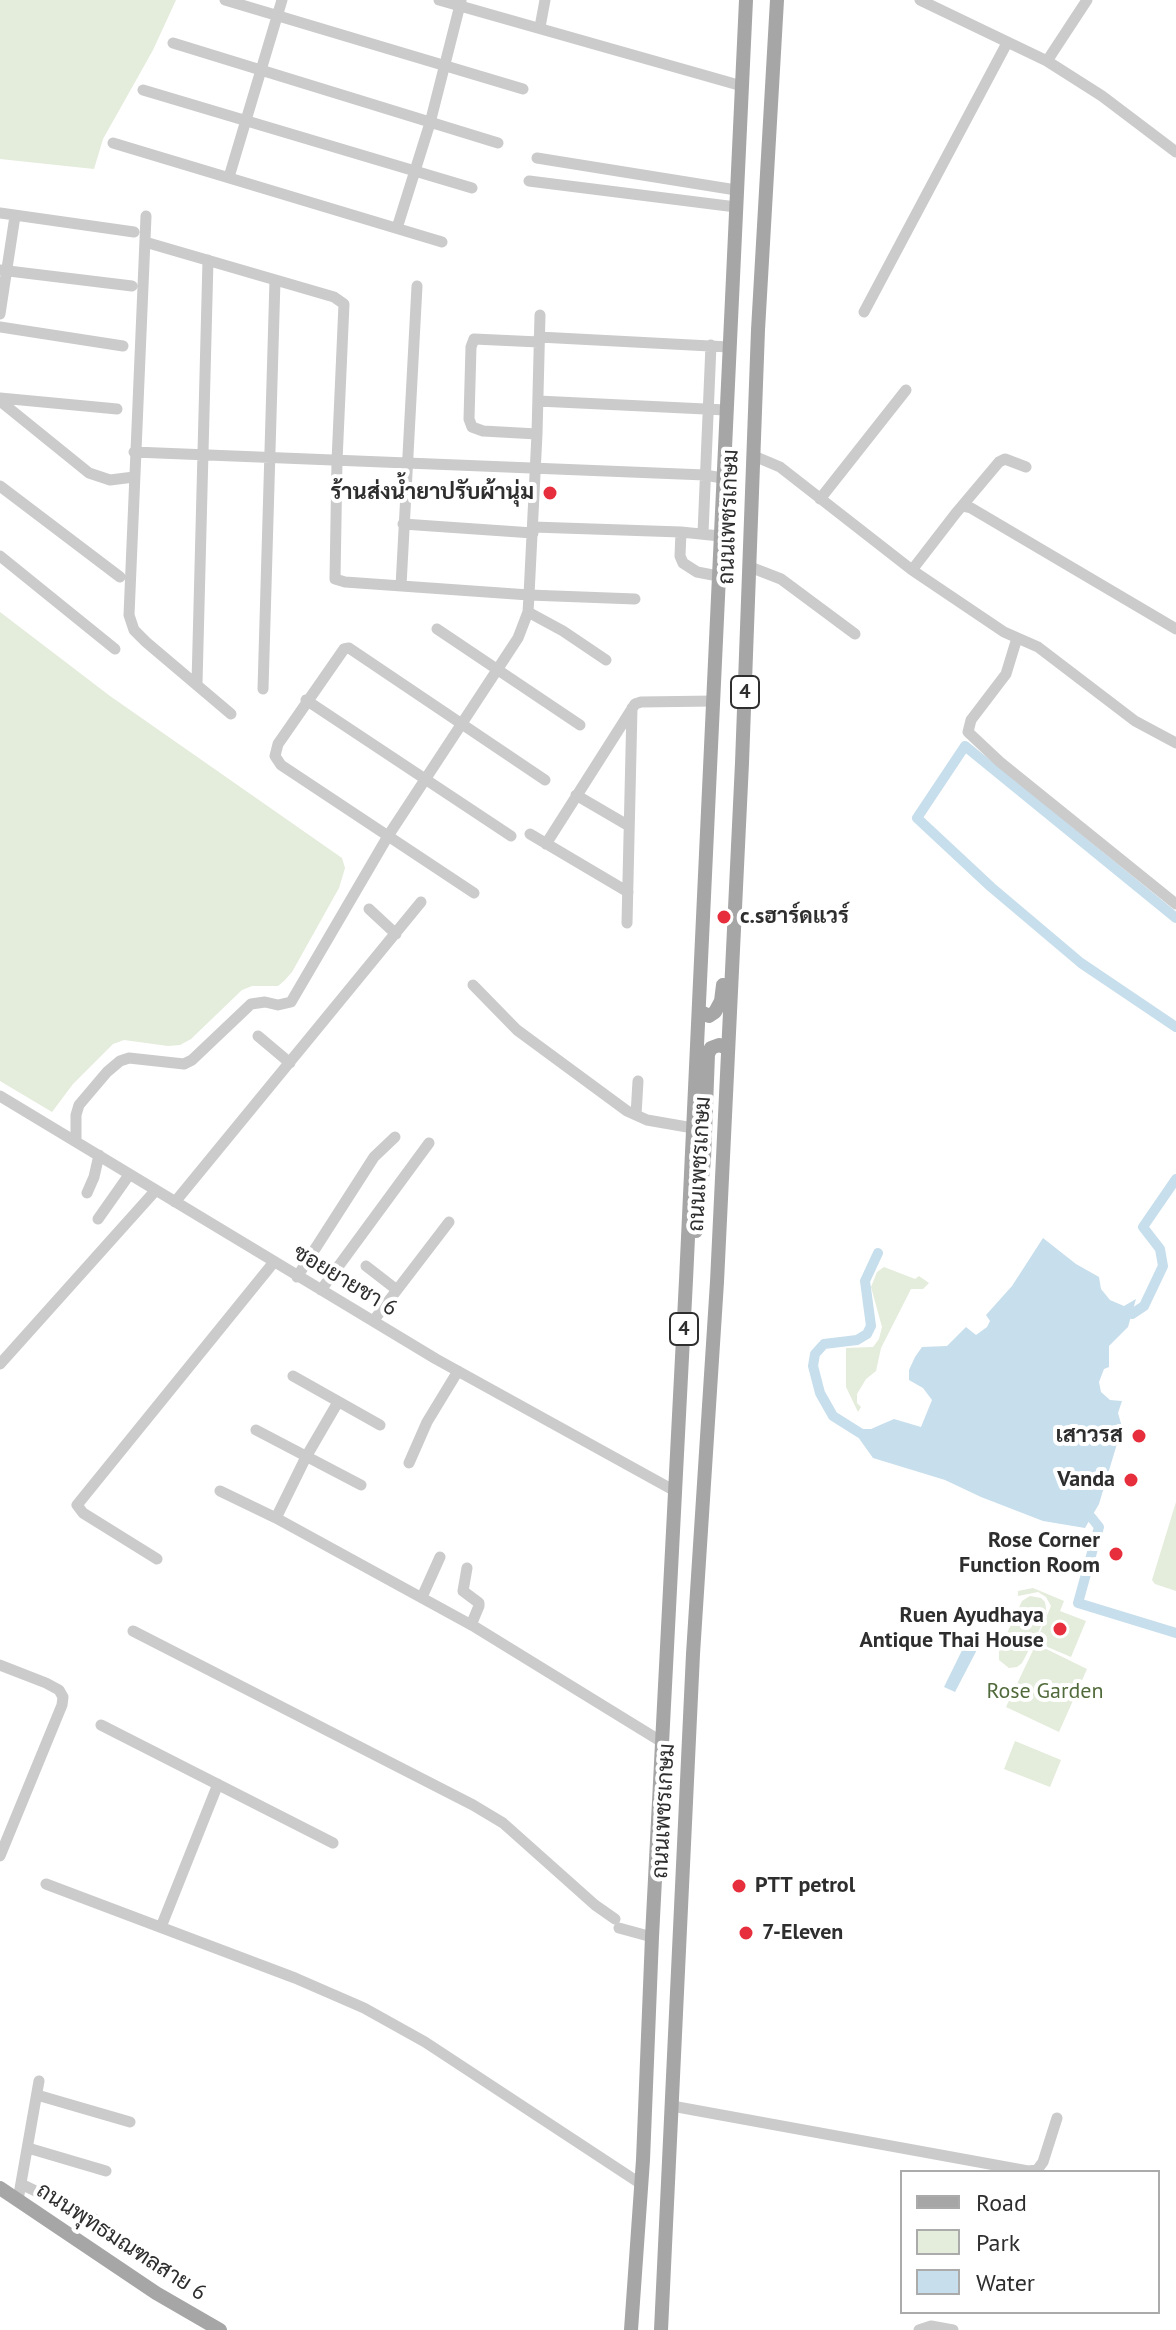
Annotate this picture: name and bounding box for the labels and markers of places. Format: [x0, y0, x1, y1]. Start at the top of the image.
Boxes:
place label: ร้านส่งน้ำยาปรับผ้านุ่ม [330, 480, 534, 506]
marker: ร้านส่งน้ำยาปรับผ้านุ่ม [541, 484, 559, 502]
place label: c.sฮาร์ดแวร์ [740, 904, 849, 930]
marker: c.sฮาร์ดแวร์ [715, 908, 733, 926]
place label: เสาวรส [1055, 1423, 1123, 1449]
marker: เสาวรส [1130, 1427, 1148, 1445]
place label: Vanda [1057, 1467, 1115, 1493]
marker: Vanda [1122, 1471, 1140, 1489]
place label: Rose Corner Function Room [959, 1528, 1100, 1580]
marker: Rose Corner Function Room [1107, 1545, 1125, 1563]
place label: Ruen Ayudhaya Antique Thai House [859, 1603, 1044, 1654]
marker: Ruen Ayudhaya Antique Thai House [1051, 1620, 1069, 1638]
place label: PTT petrol [755, 1873, 855, 1899]
marker: PTT petrol [730, 1877, 748, 1895]
place label: 7-Eleven [762, 1920, 843, 1946]
marker: 7-Eleven [737, 1924, 755, 1942]

